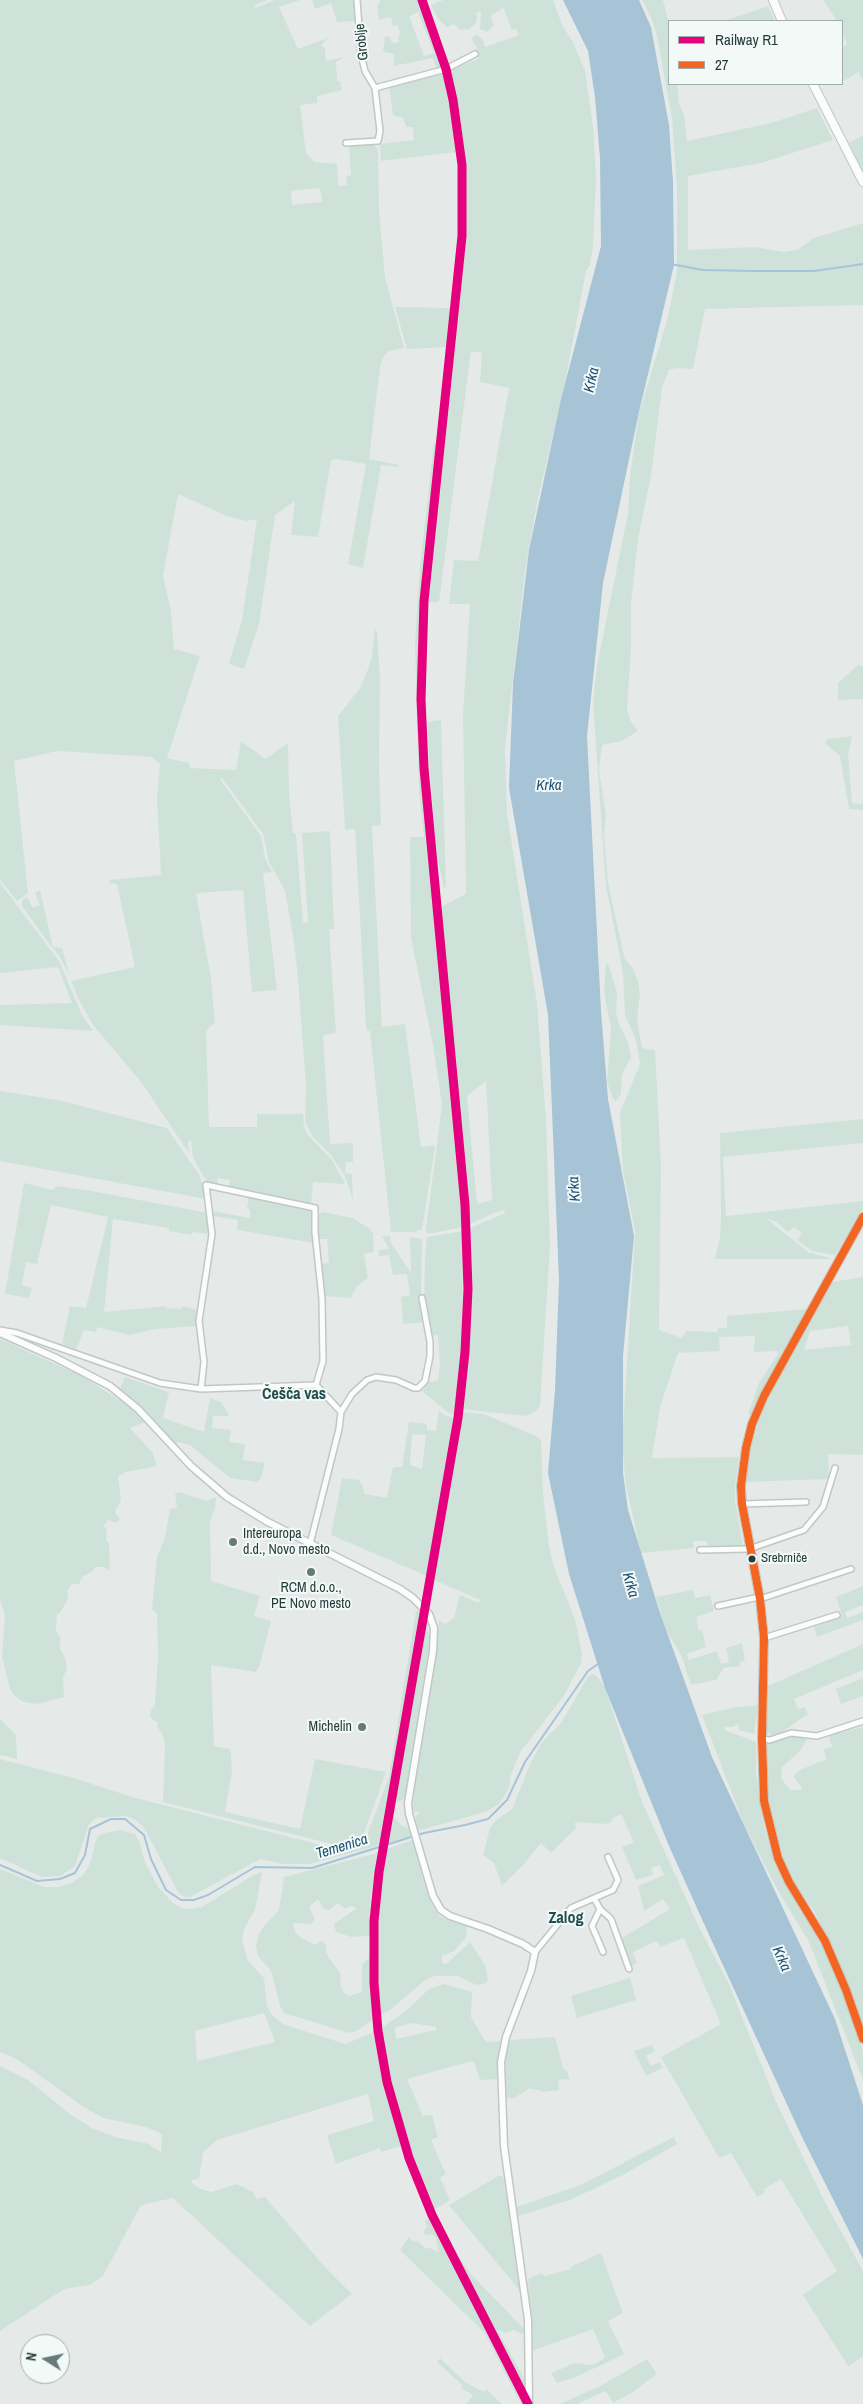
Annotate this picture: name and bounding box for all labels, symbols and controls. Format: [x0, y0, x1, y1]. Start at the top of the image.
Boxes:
legend [668, 20, 843, 85]
street label: Groblje [352, 23, 372, 61]
text: Railway R1 [715, 29, 778, 50]
text: 27 [715, 54, 729, 75]
water label: Krka [581, 366, 603, 394]
water label: Krka [536, 777, 562, 795]
water label: Krka [565, 1176, 585, 1202]
district label: Češča vas [262, 1385, 326, 1405]
place label: Intereuropa d.d., Novo mesto [243, 1526, 330, 1558]
marker: Intereuropa d.d., Novo mesto [227, 1536, 239, 1548]
place label: Srebrniče [761, 1551, 807, 1567]
marker: Srebrniče [747, 1554, 757, 1564]
marker: RCM d.o.o., PE Novo mesto [305, 1566, 317, 1578]
water label: Krka [618, 1570, 642, 1600]
place label: RCM d.o.o., PE Novo mesto [271, 1580, 351, 1612]
place label: Michelin [309, 1719, 352, 1735]
marker: Michelin [356, 1721, 368, 1733]
water label: Temenica [314, 1831, 370, 1863]
district label: Zalog [549, 1909, 583, 1929]
water label: Krka [768, 1944, 794, 1974]
north arrow [20, 2334, 70, 2384]
text: N [22, 2351, 41, 2362]

